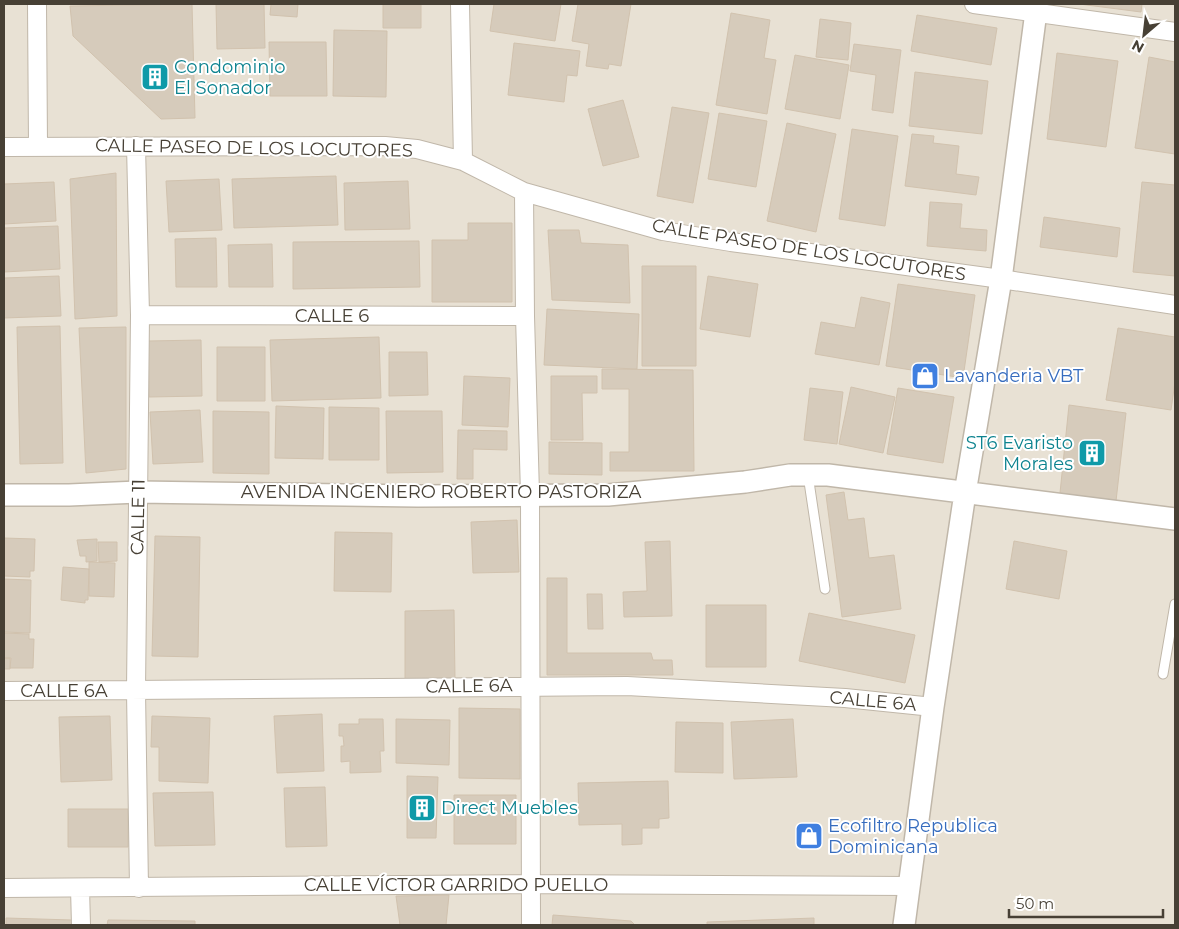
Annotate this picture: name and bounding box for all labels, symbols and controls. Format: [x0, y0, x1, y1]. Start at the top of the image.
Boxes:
north arrow [1119, 10, 1169, 60]
text: N [1129, 36, 1147, 57]
place label: Condominio El Sonador [174, 56, 286, 99]
building icon: Condominio El Sonador [140, 62, 170, 92]
street label: CALLE PASEO DE LOS LOCUTORES [95, 134, 413, 162]
street label: CALLE PASEO DE LOS LOCUTORES [650, 214, 968, 286]
street label: CALLE 6 [295, 305, 369, 327]
shop icon: Lavanderia VBT [910, 361, 940, 391]
place label: Lavanderia VBT [944, 365, 1084, 387]
place label: ST6 Evaristo Morales [966, 432, 1073, 475]
building icon: ST6 Evaristo Morales [1077, 438, 1107, 468]
street label: CALLE 11 [126, 479, 150, 555]
street label: AVENIDA INGENIERO ROBERTO PASTORIZA [241, 481, 641, 503]
street label: CALLE 6A [425, 674, 513, 698]
street label: CALLE 6A [20, 680, 108, 702]
street label: CALLE 6A [829, 686, 918, 716]
building icon: Direct Muebles [407, 793, 437, 823]
place label: Direct Muebles [441, 797, 578, 819]
place label: Ecofiltro Republica Dominicana [828, 815, 998, 858]
shop icon: Ecofiltro Republica Dominicana [794, 821, 824, 851]
street label: CALLE VÍCTOR GARRIDO PUELLO [304, 874, 608, 896]
scale bar [1009, 886, 1163, 918]
text: 50 m [1016, 894, 1054, 913]

